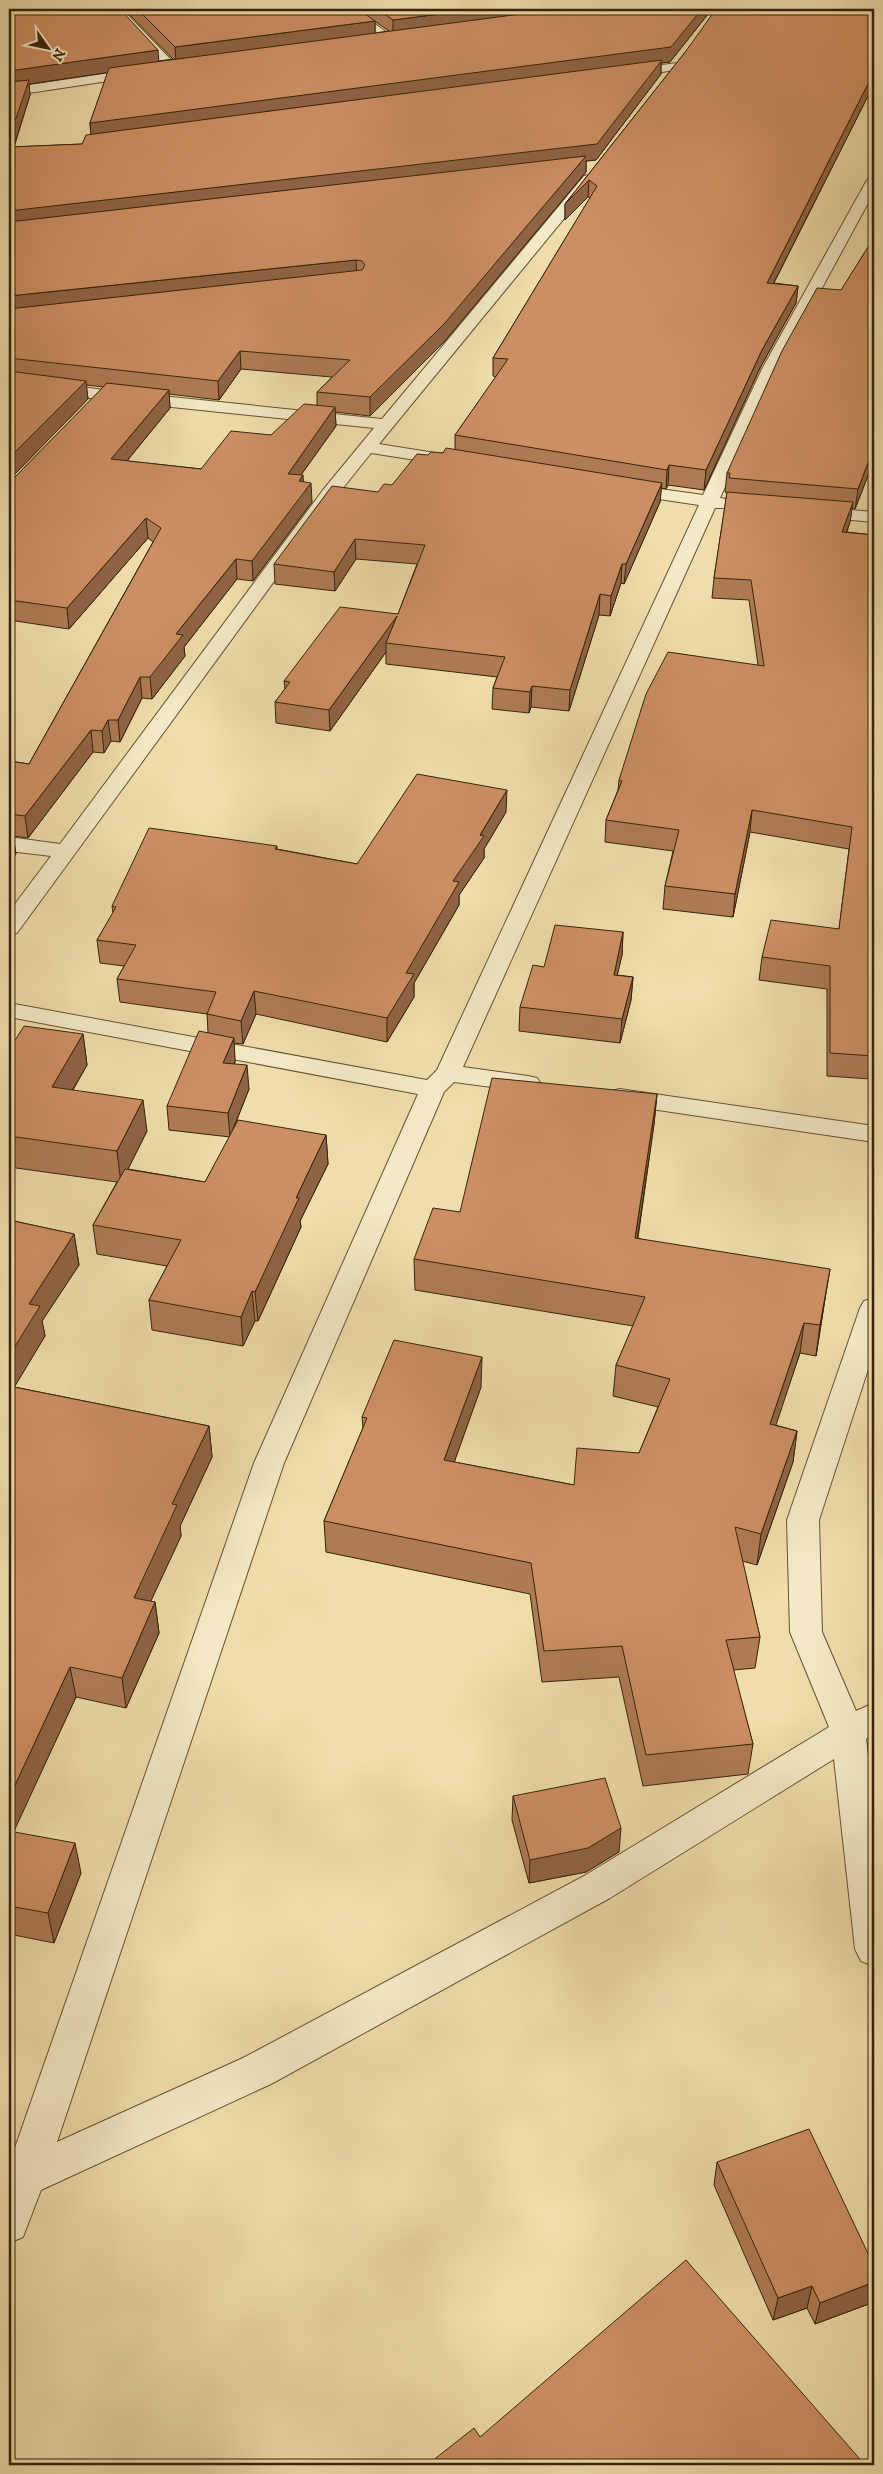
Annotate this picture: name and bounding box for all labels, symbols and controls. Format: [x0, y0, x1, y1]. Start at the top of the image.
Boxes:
north arrow [22, 22, 72, 72]
text: N [47, 45, 69, 65]

